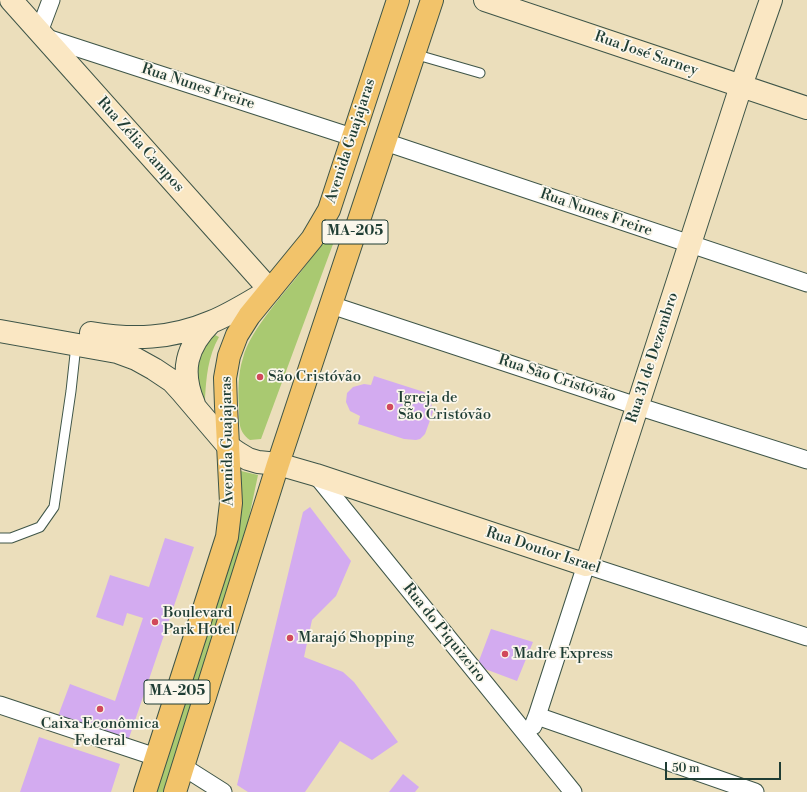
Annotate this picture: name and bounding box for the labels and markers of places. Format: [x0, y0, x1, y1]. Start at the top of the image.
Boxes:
place label: São Cristóvão [268, 368, 361, 386]
marker: São Cristóvão [255, 372, 265, 382]
place label: Igreja de São Cristóvão [398, 389, 491, 424]
marker: Igreja de São Cristóvão [385, 402, 395, 412]
place label: Boulevard Park Hotel [163, 604, 235, 639]
marker: Boulevard Park Hotel [150, 617, 160, 627]
place label: Marajó Shopping [298, 629, 414, 647]
marker: Marajó Shopping [285, 633, 295, 643]
place label: Madre Express [513, 645, 613, 663]
marker: Madre Express [500, 649, 510, 659]
marker: Caixa Econômica Federal [95, 704, 105, 714]
place label: Caixa Econômica Federal [41, 715, 159, 750]

